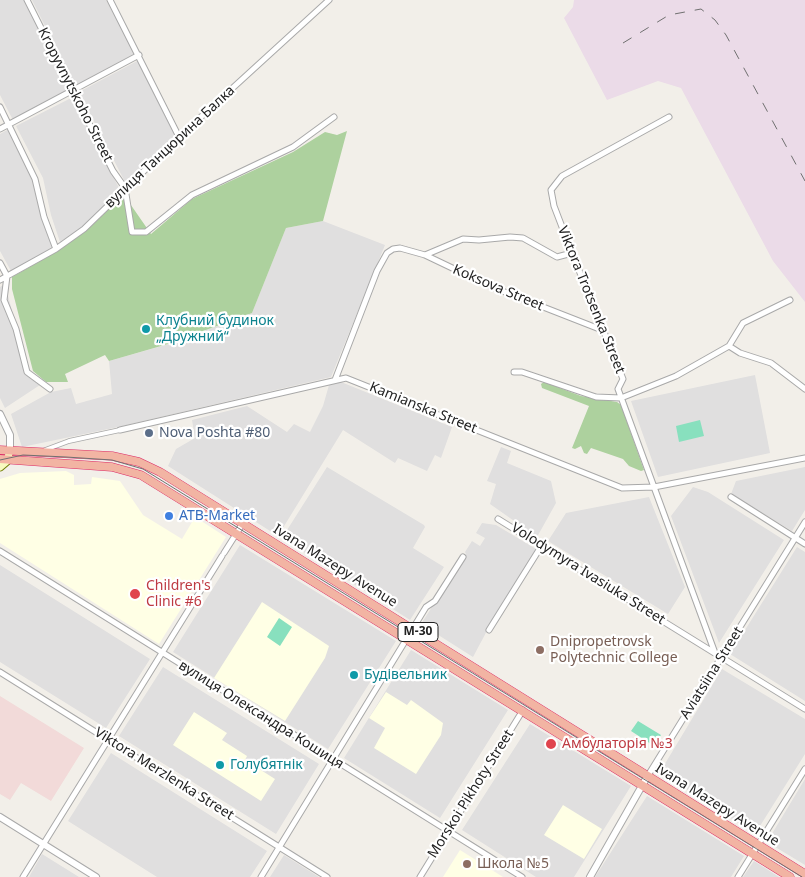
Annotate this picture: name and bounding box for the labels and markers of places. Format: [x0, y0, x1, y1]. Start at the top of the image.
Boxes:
place label: Клубний будинок „Дружний“ [156, 313, 274, 346]
marker: Клубний будинок „Дружний“ [140, 323, 152, 335]
place label: Nova Poshta #80 [159, 425, 270, 441]
marker: Nova Poshta #80 [143, 427, 155, 439]
place label: ATB-Market [179, 508, 255, 524]
marker: ATB-Market [163, 510, 175, 522]
place label: Children's Clinic #6 [146, 578, 211, 610]
marker: Children's Clinic #6 [128, 587, 142, 601]
place label: Dnipropetrovsk Polytechnic College [550, 634, 678, 666]
marker: Dnipropetrovsk Polytechnic College [534, 644, 546, 656]
place label: Будівельник [364, 667, 447, 683]
marker: Будівельник [348, 669, 360, 681]
place label: Амбулаторія №3 [562, 736, 673, 752]
marker: Амбулаторія №3 [544, 737, 558, 751]
place label: Голубятнік [230, 757, 303, 773]
marker: Голубятнік [214, 759, 226, 771]
place label: Школа №5 [477, 856, 549, 872]
marker: Школа №5 [461, 858, 473, 870]

